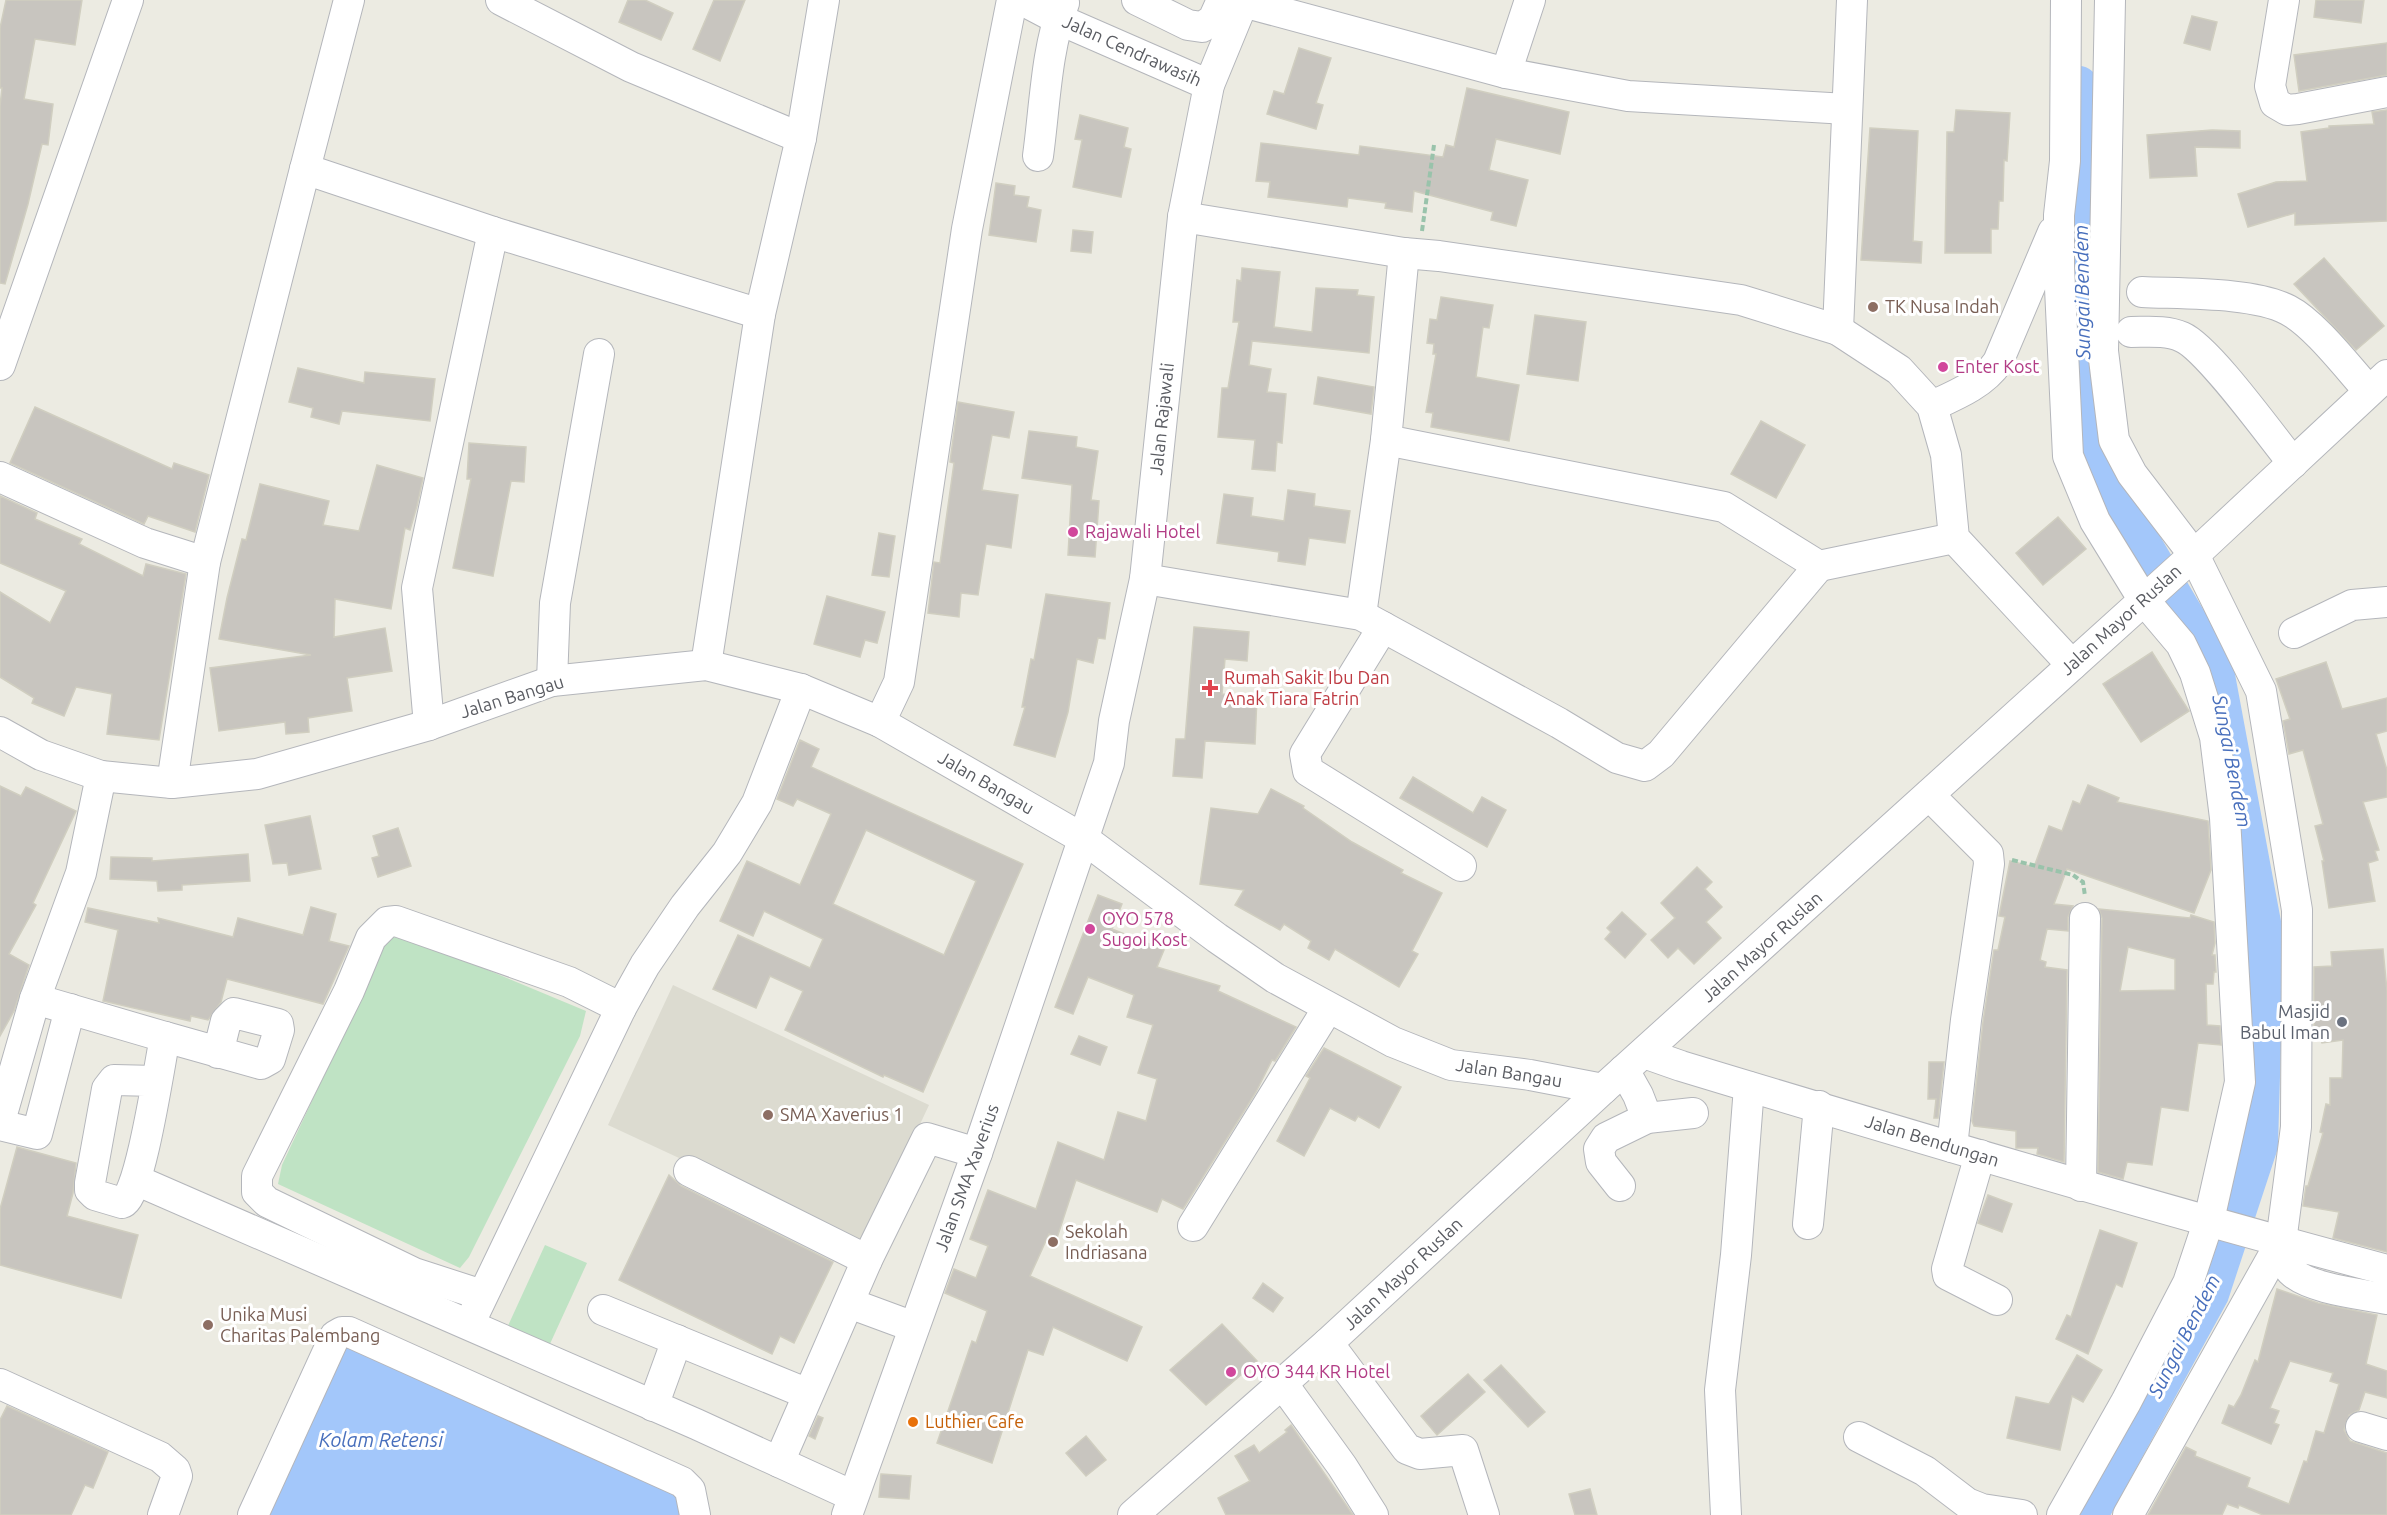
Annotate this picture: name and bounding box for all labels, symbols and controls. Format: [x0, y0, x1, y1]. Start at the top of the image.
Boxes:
street label: Jalan Cendrawasih [1060, 10, 1205, 90]
water label: Sungai Bendem [2069, 224, 2094, 361]
place label: TK Nusa Indah [1885, 296, 1999, 316]
marker: TK Nusa Indah [1866, 300, 1880, 314]
place label: Enter Kost [1955, 356, 2039, 376]
marker: Enter Kost [1936, 360, 1950, 374]
street label: Jalan Rajawali [1145, 362, 1177, 476]
place label: Rajawali Hotel [1085, 521, 1201, 541]
marker: Rajawali Hotel [1066, 525, 1080, 539]
street label: Jalan Mayor Ruslan [2056, 560, 2185, 679]
place label: Rumah Sakit Ibu Dan Anak Tiara Fatrin [1224, 667, 1390, 708]
street label: Jalan Bangau [457, 671, 566, 721]
marker: Rumah Sakit Ibu Dan Anak Tiara Fatrin [1201, 679, 1219, 697]
water label: Sungai Bendem [2208, 692, 2257, 829]
street label: Jalan Bangau [935, 747, 1038, 818]
street label: Jalan Mayor Ruslan [1697, 887, 1826, 1006]
place label: OYO 578 Sugoi Kost [1102, 908, 1187, 949]
marker: OYO 578 Sugoi Kost [1083, 922, 1097, 936]
place label: Masjid Babul Iman [2240, 1001, 2330, 1042]
marker: Masjid Babul Iman [2335, 1015, 2349, 1029]
street label: Jalan Bangau [1455, 1054, 1564, 1090]
street label: Jalan SMA Xaverius [930, 1101, 1002, 1254]
place label: SMA Xaverius 1 [780, 1104, 903, 1124]
marker: SMA Xaverius 1 [761, 1108, 775, 1122]
street label: Jalan Bendungan [1863, 1110, 2002, 1170]
street label: Jalan Mayor Ruslan [1339, 1213, 1466, 1333]
place label: Sekolah Indriasana [1065, 1221, 1147, 1262]
marker: Sekolah Indriasana [1046, 1235, 1060, 1249]
water label: Sungai Bendem [2142, 1270, 2224, 1402]
place label: Unika Musi Charitas Palembang [220, 1304, 380, 1345]
marker: Unika Musi Charitas Palembang [201, 1318, 215, 1332]
place label: OYO 344 KR Hotel [1243, 1361, 1390, 1381]
marker: OYO 344 KR Hotel [1224, 1365, 1238, 1379]
place label: Luthier Cafe [925, 1411, 1024, 1431]
marker: Luthier Cafe [906, 1415, 920, 1429]
water label: Kolam Retensi [319, 1428, 444, 1451]

